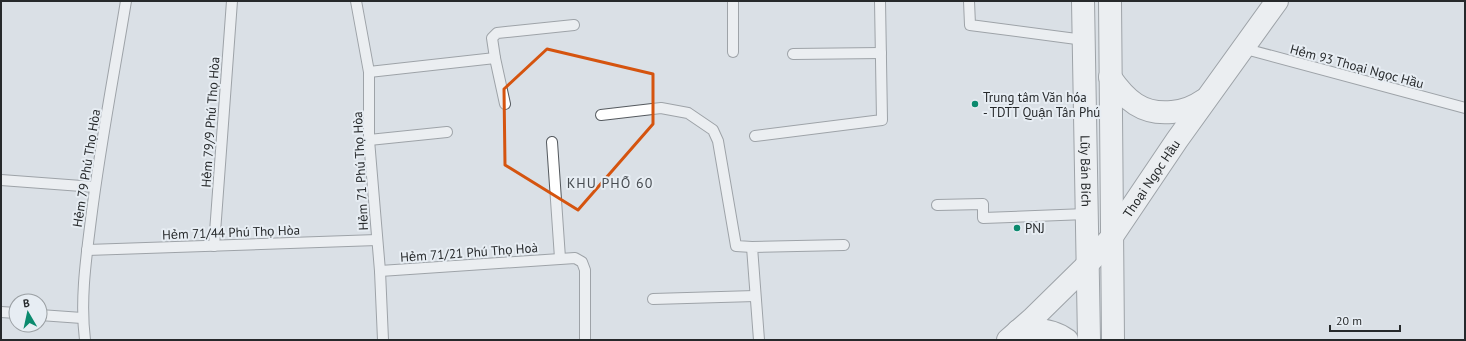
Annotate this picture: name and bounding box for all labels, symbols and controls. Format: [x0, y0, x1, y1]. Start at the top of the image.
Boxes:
street label: Hẻm 93 Thoại Ngọc Hầu [1288, 40, 1426, 93]
street label: Hẻm 79/9 Phú Thọ Hòa [197, 56, 224, 188]
place label: Trung tâm Văn hóa - TDTT Quận Tân Phú [983, 89, 1100, 121]
marker: Trung tâm Văn hóa - TDTT Quận Tân Phú [970, 99, 980, 109]
street label: Hẻm 79 Phú Thọ Hòa [69, 108, 104, 228]
street label: Hẻm 71 Phú Thọ Hòa [349, 111, 372, 231]
street label: Lũy Bán Bích [1076, 135, 1095, 207]
street label: Thoại Ngọc Hầu [1119, 136, 1184, 221]
district label: KHU PHỐ 60 [567, 174, 653, 192]
place label: PNJ [1025, 220, 1045, 237]
street label: Hẻm 71/44 Phú Thọ Hòa [162, 222, 300, 243]
marker: PNJ [1012, 223, 1022, 233]
street label: Hẻm 71/21 Phú Thọ Hoà [400, 239, 538, 266]
north arrow [8, 293, 48, 333]
text: B [22, 296, 31, 311]
scale bar [1330, 307, 1400, 333]
text: 20 m [1336, 313, 1362, 328]

